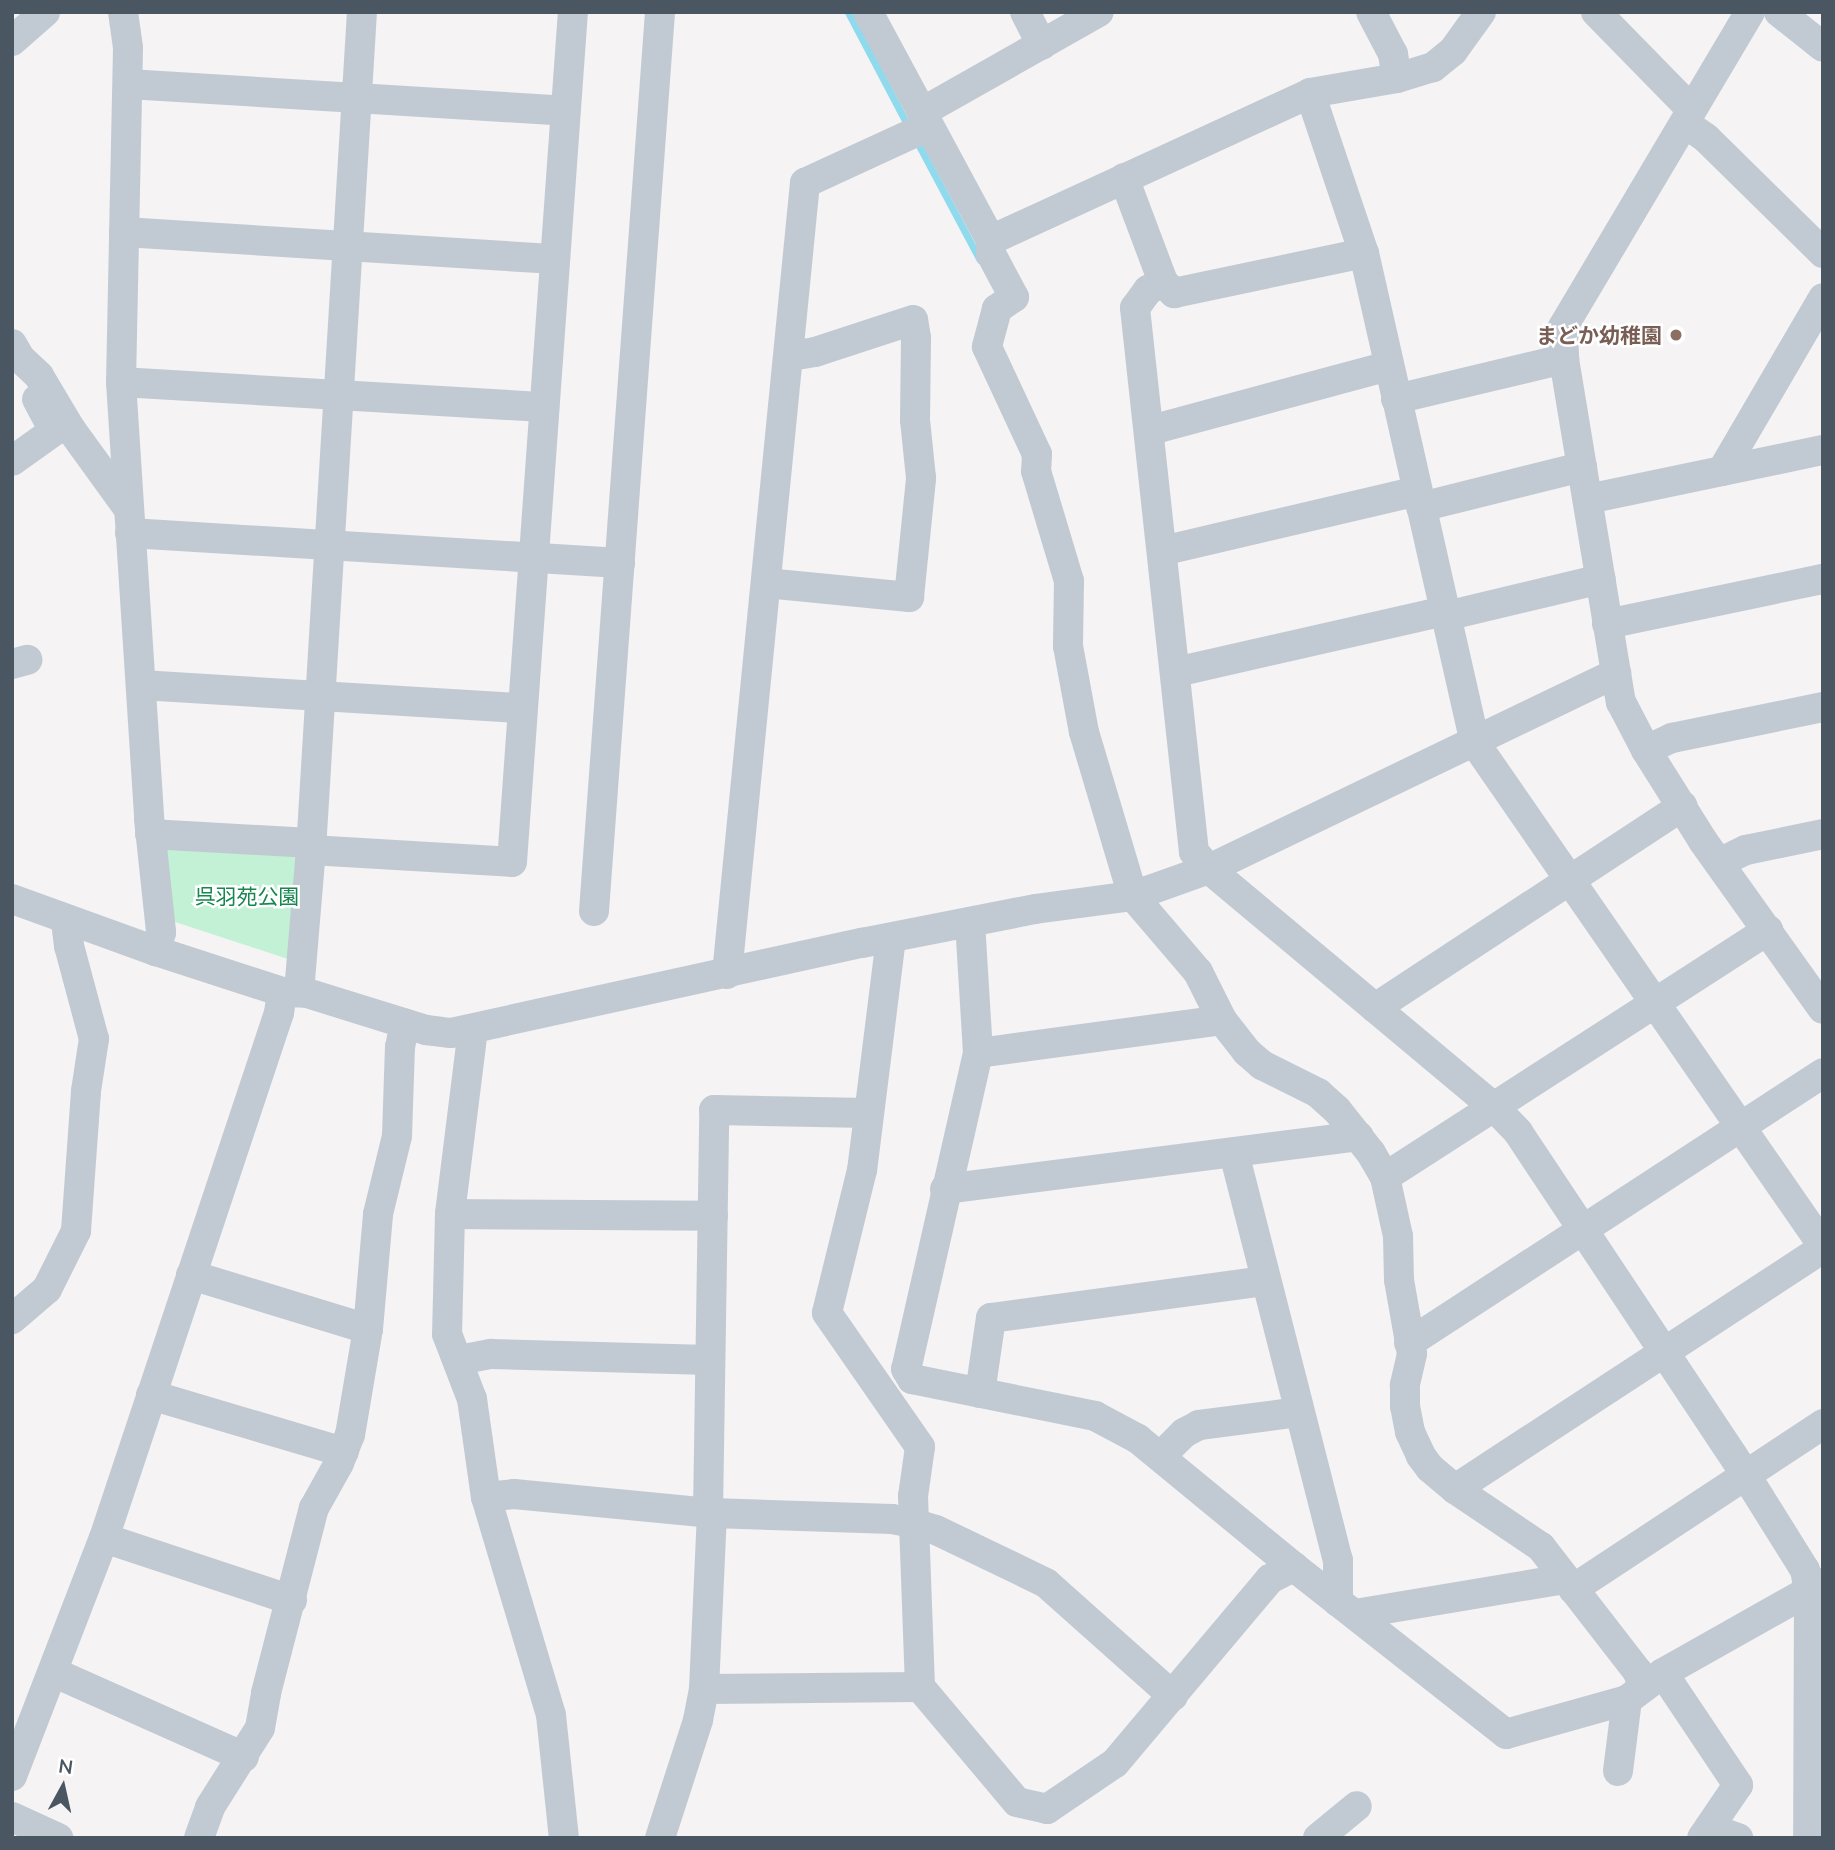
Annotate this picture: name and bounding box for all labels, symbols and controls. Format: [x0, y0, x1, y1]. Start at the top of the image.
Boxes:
place label: まどか幼稚園 [1536, 322, 1662, 348]
marker: まどか幼稚園 [1668, 327, 1684, 343]
park label: 呉羽苑公園 [195, 883, 299, 909]
north arrow [28, 1752, 98, 1822]
text: N [57, 1753, 75, 1779]

